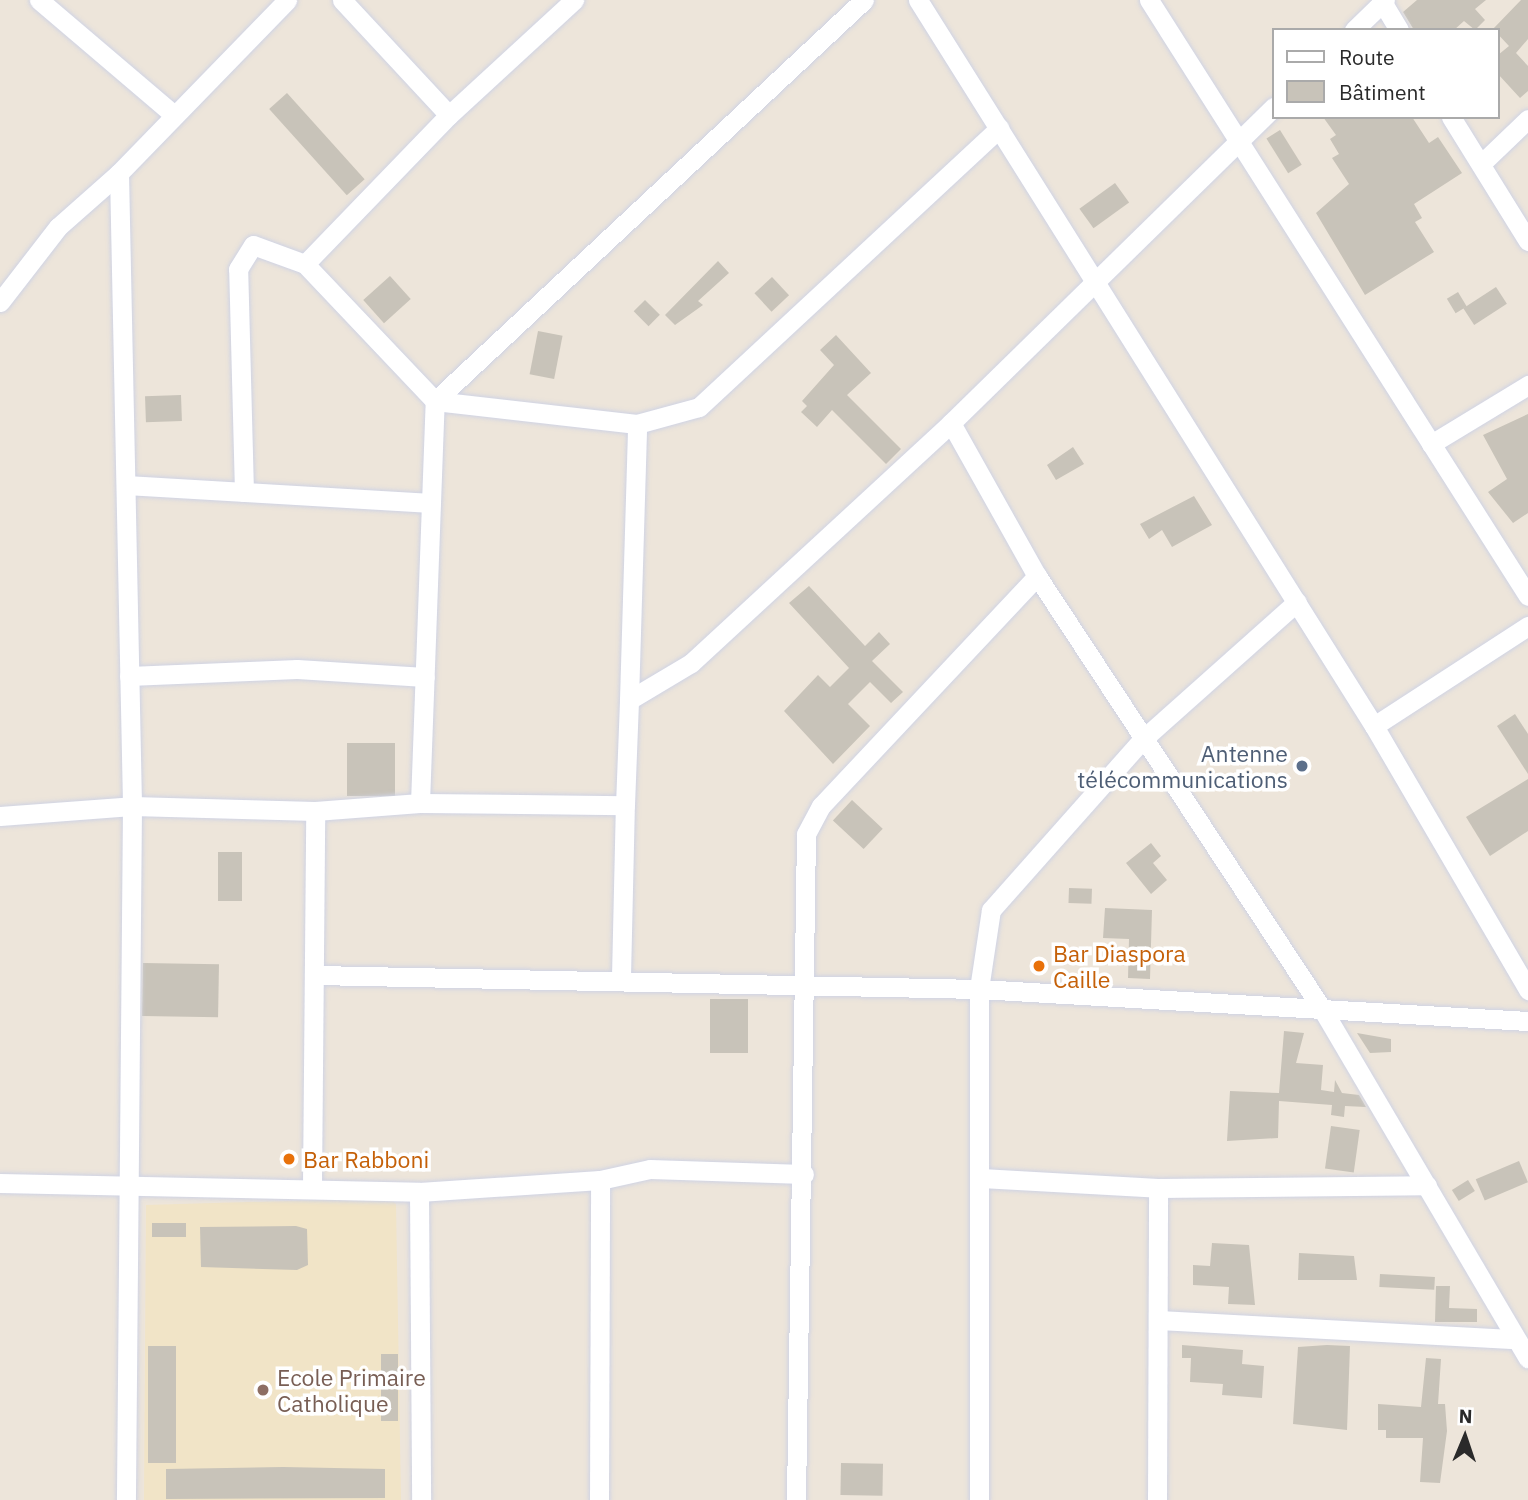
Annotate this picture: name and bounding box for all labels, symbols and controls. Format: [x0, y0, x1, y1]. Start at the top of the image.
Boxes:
legend [1272, 28, 1500, 119]
text: Route [1339, 43, 1395, 71]
text: Bâtiment [1339, 78, 1426, 106]
place label: Antenne télécommunications [1077, 739, 1288, 793]
marker: Antenne télécommunications [1294, 758, 1310, 774]
place label: Bar Diaspora Caille [1053, 939, 1186, 993]
marker: Bar Diaspora Caille [1031, 958, 1047, 974]
place label: Bar Rabboni [303, 1145, 429, 1173]
marker: Bar Rabboni [281, 1151, 297, 1167]
place label: Ecole Primaire Catholique [277, 1363, 426, 1417]
marker: Ecole Primaire Catholique [255, 1382, 271, 1398]
north arrow [1430, 1402, 1500, 1472]
text: N [1458, 1404, 1473, 1428]

